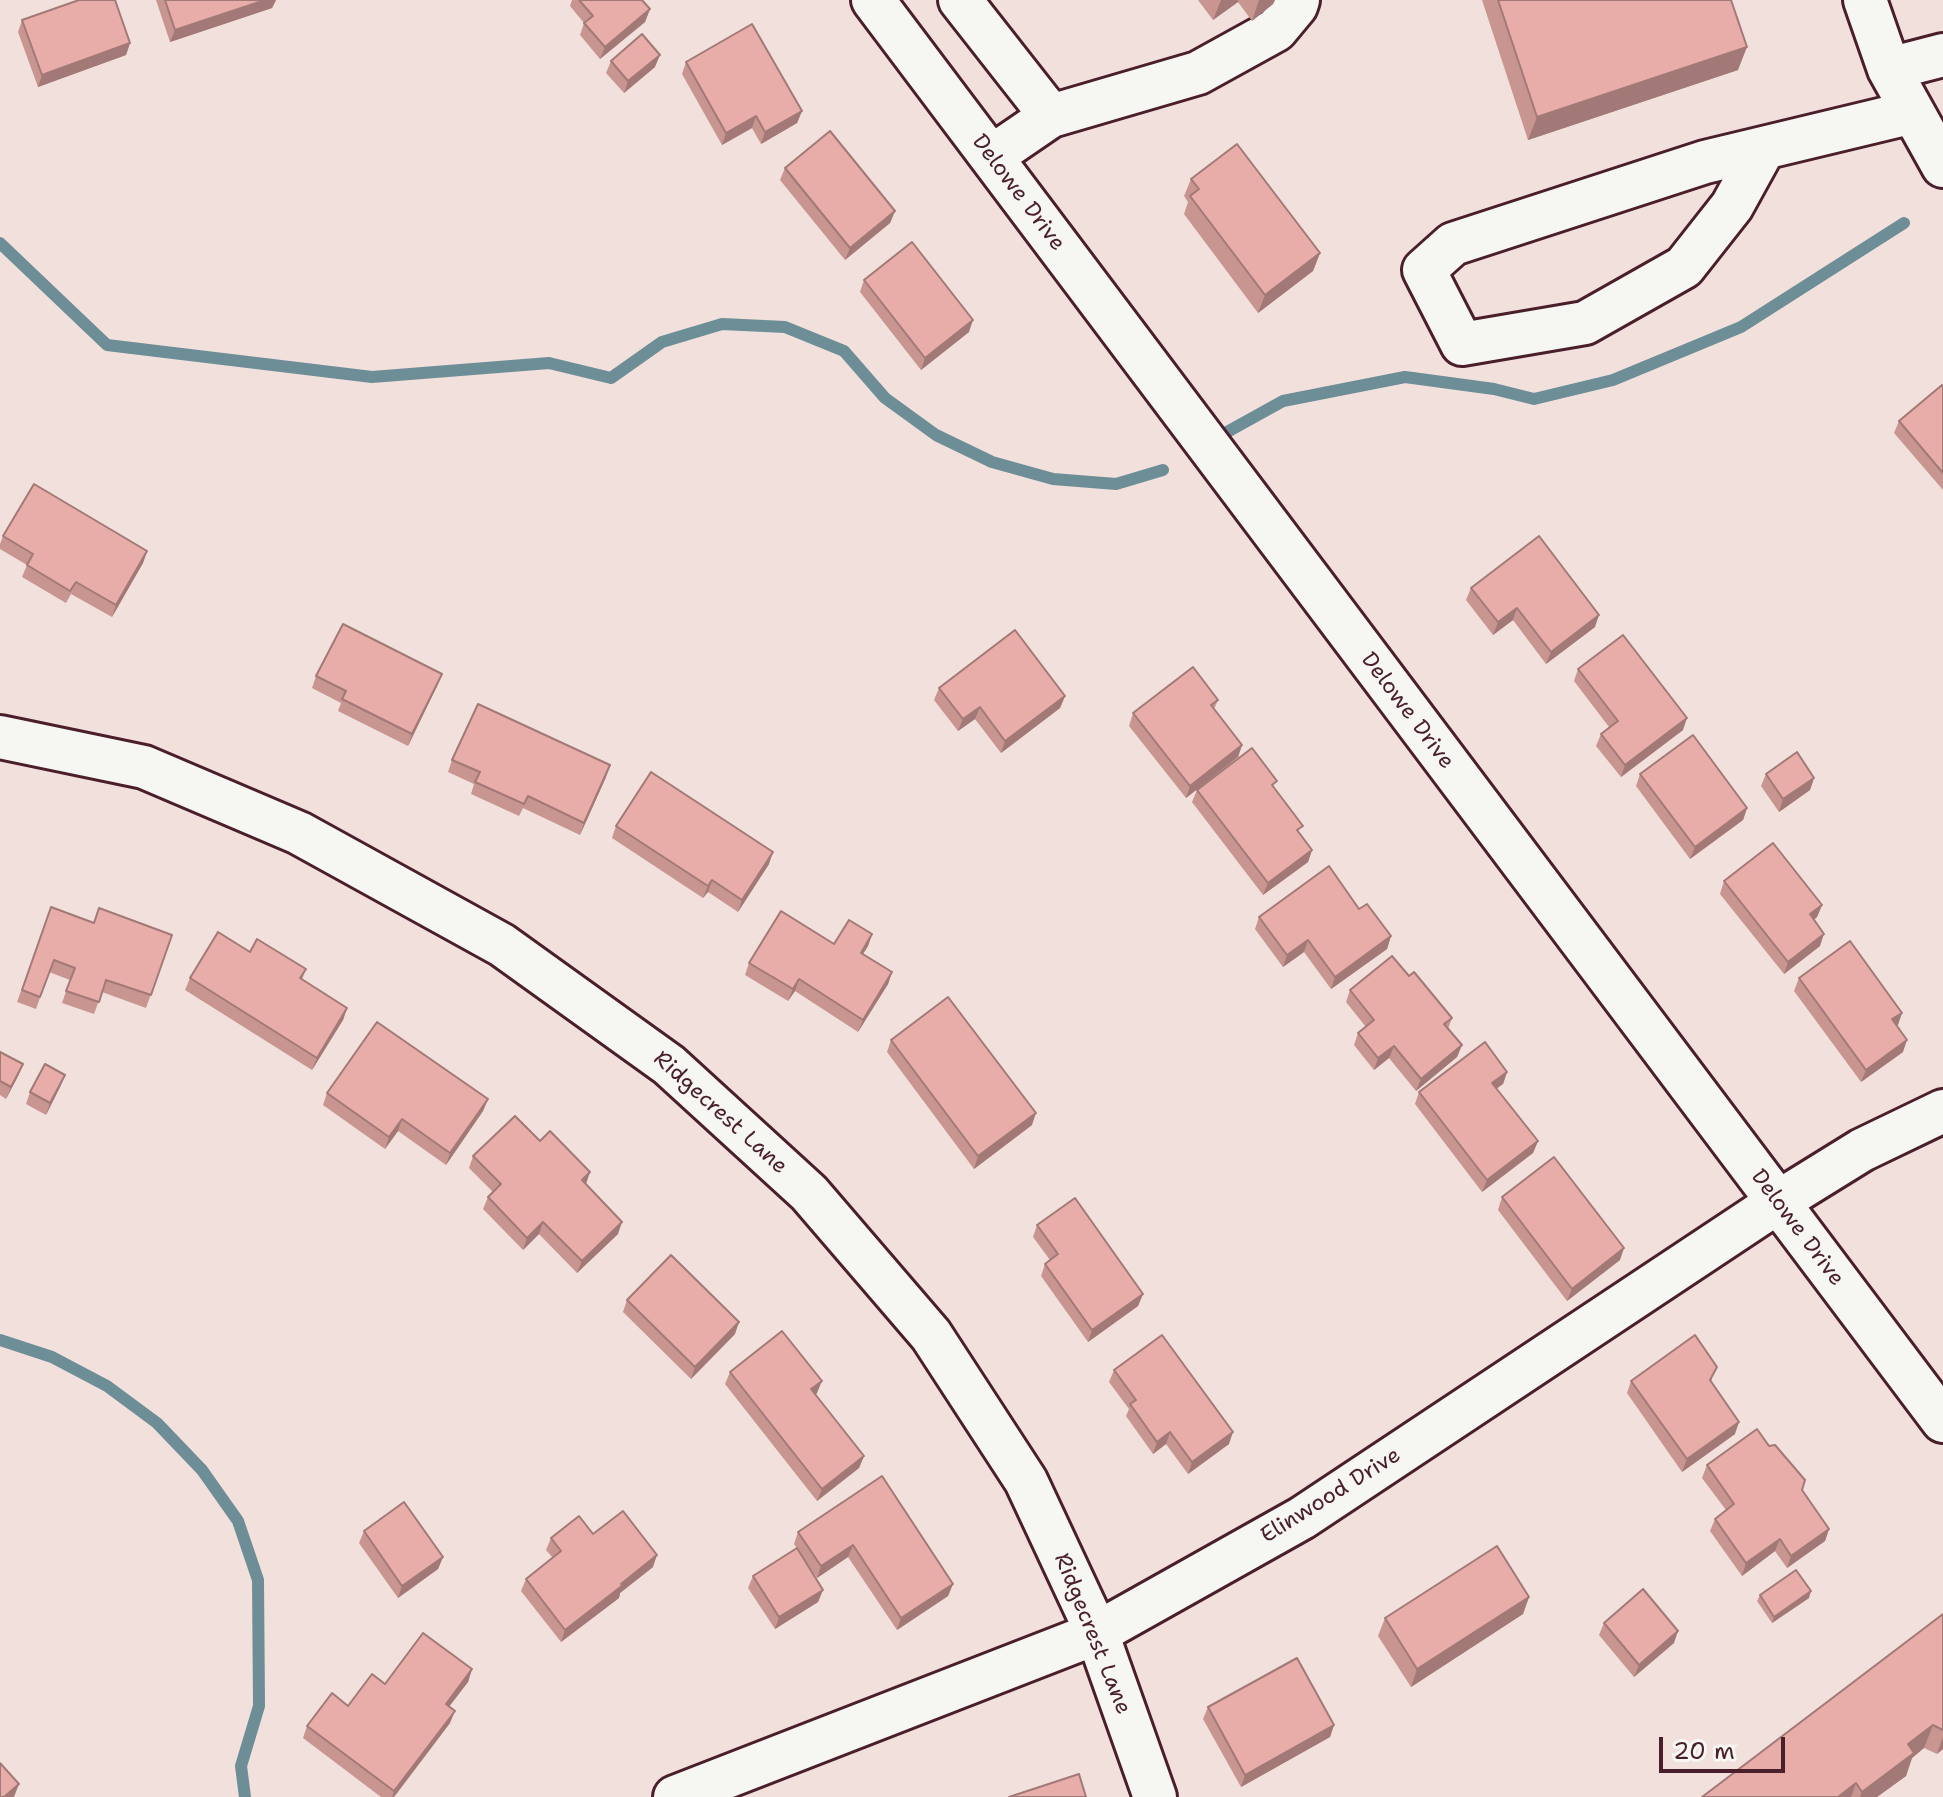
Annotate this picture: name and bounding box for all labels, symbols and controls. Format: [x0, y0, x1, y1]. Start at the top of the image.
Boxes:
street label: Delowe Drive [966, 130, 1070, 256]
street label: Delowe Drive [1355, 648, 1459, 774]
street label: Ridgecrest Lane [648, 1046, 792, 1180]
street label: Delowe Drive [1745, 1165, 1849, 1291]
street label: Elinwood Drive [1256, 1442, 1406, 1550]
street label: Ridgecrest Lane [1048, 1550, 1136, 1718]
scale bar [1663, 1721, 1789, 1771]
text: 20 m [1673, 1735, 1735, 1767]

